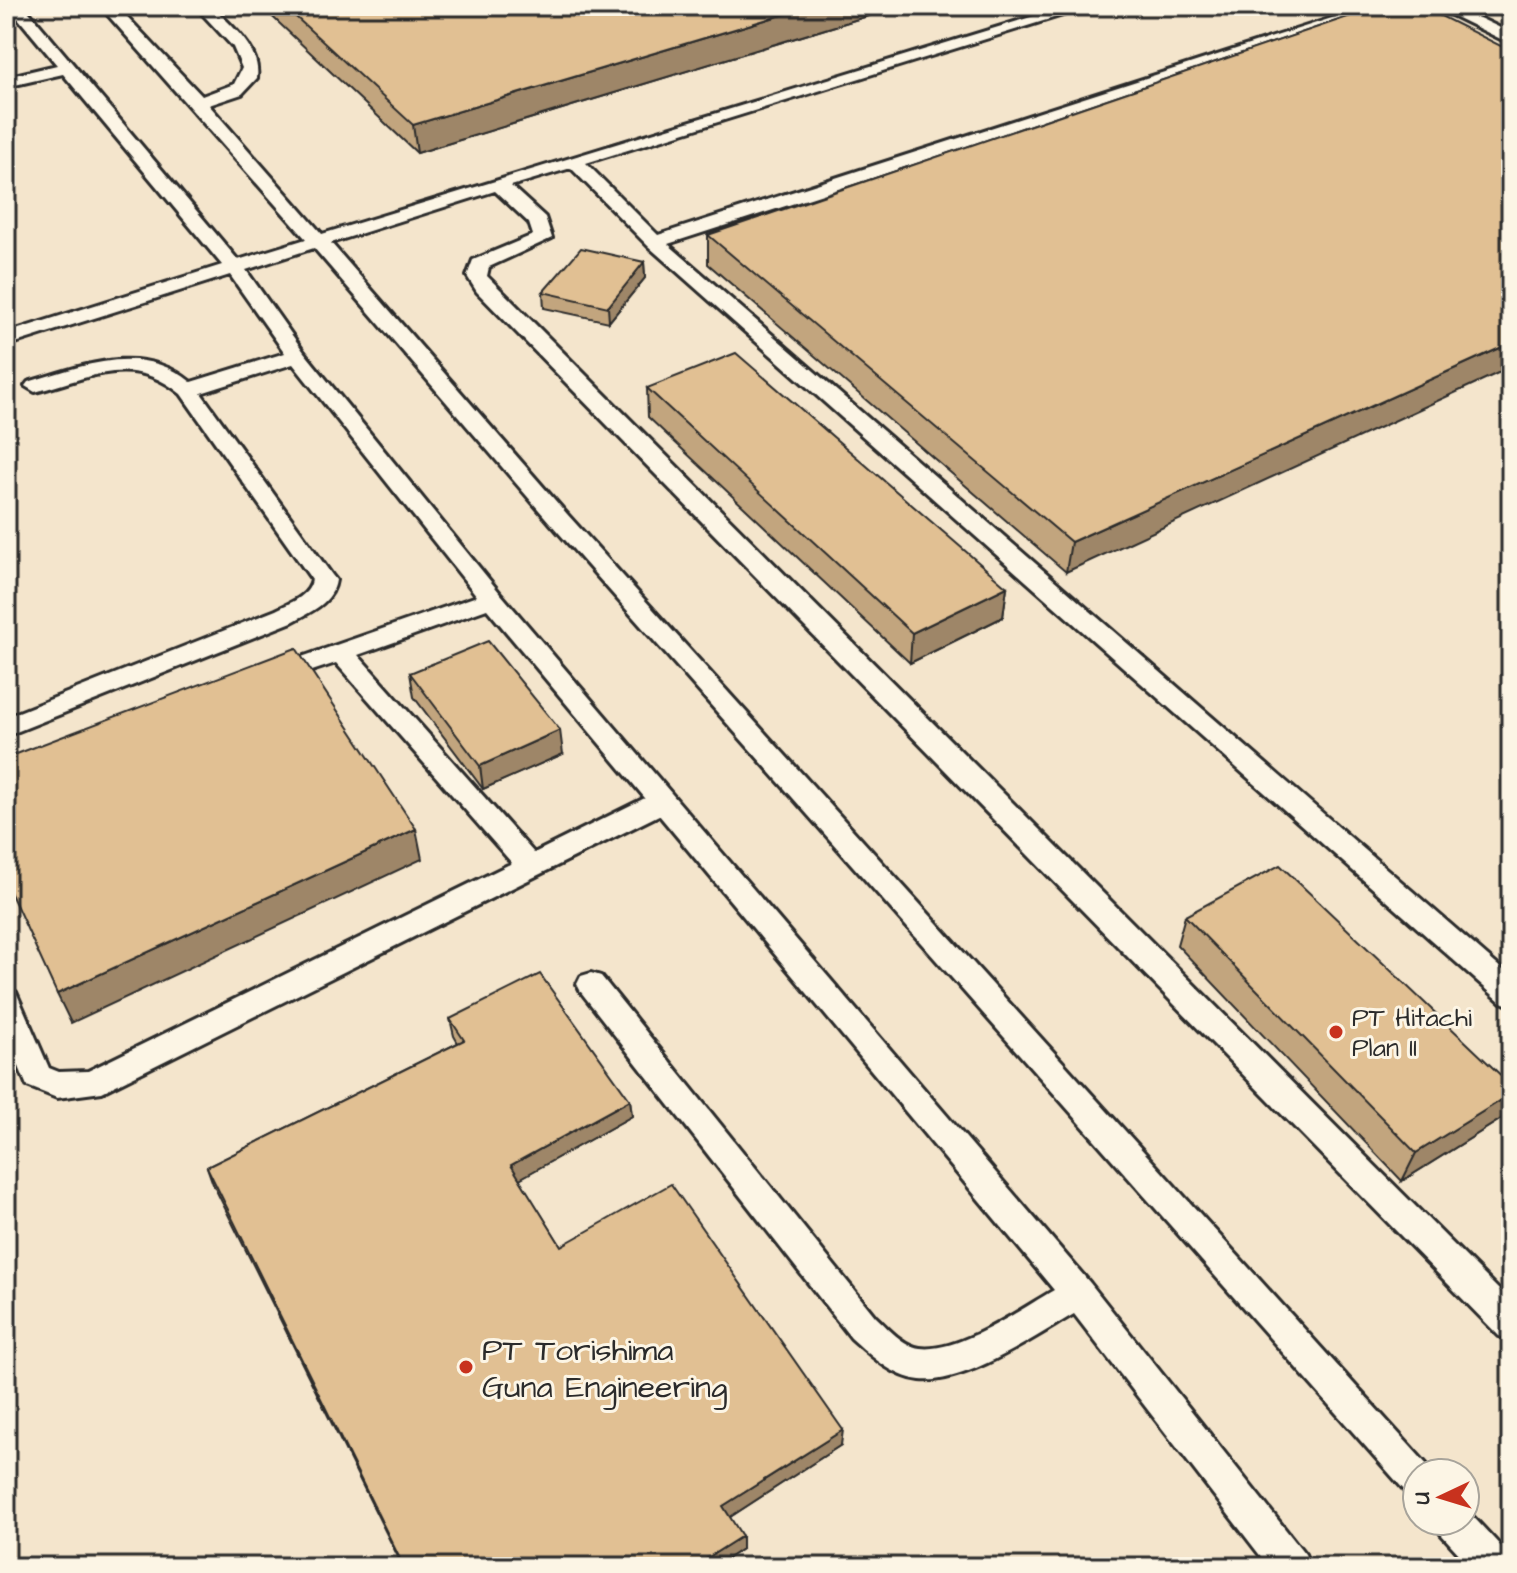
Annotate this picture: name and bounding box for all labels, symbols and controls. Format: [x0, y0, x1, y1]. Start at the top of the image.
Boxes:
place label: PT Hitachi Plan II [1352, 1000, 1472, 1066]
marker: PT Hitachi Plan II [1327, 1023, 1345, 1041]
place label: PT Torishima Guna Engineering [482, 1328, 727, 1410]
marker: PT Torishima Guna Engineering [457, 1358, 475, 1376]
north arrow [1401, 1457, 1481, 1537]
text: U [1407, 1491, 1438, 1506]

